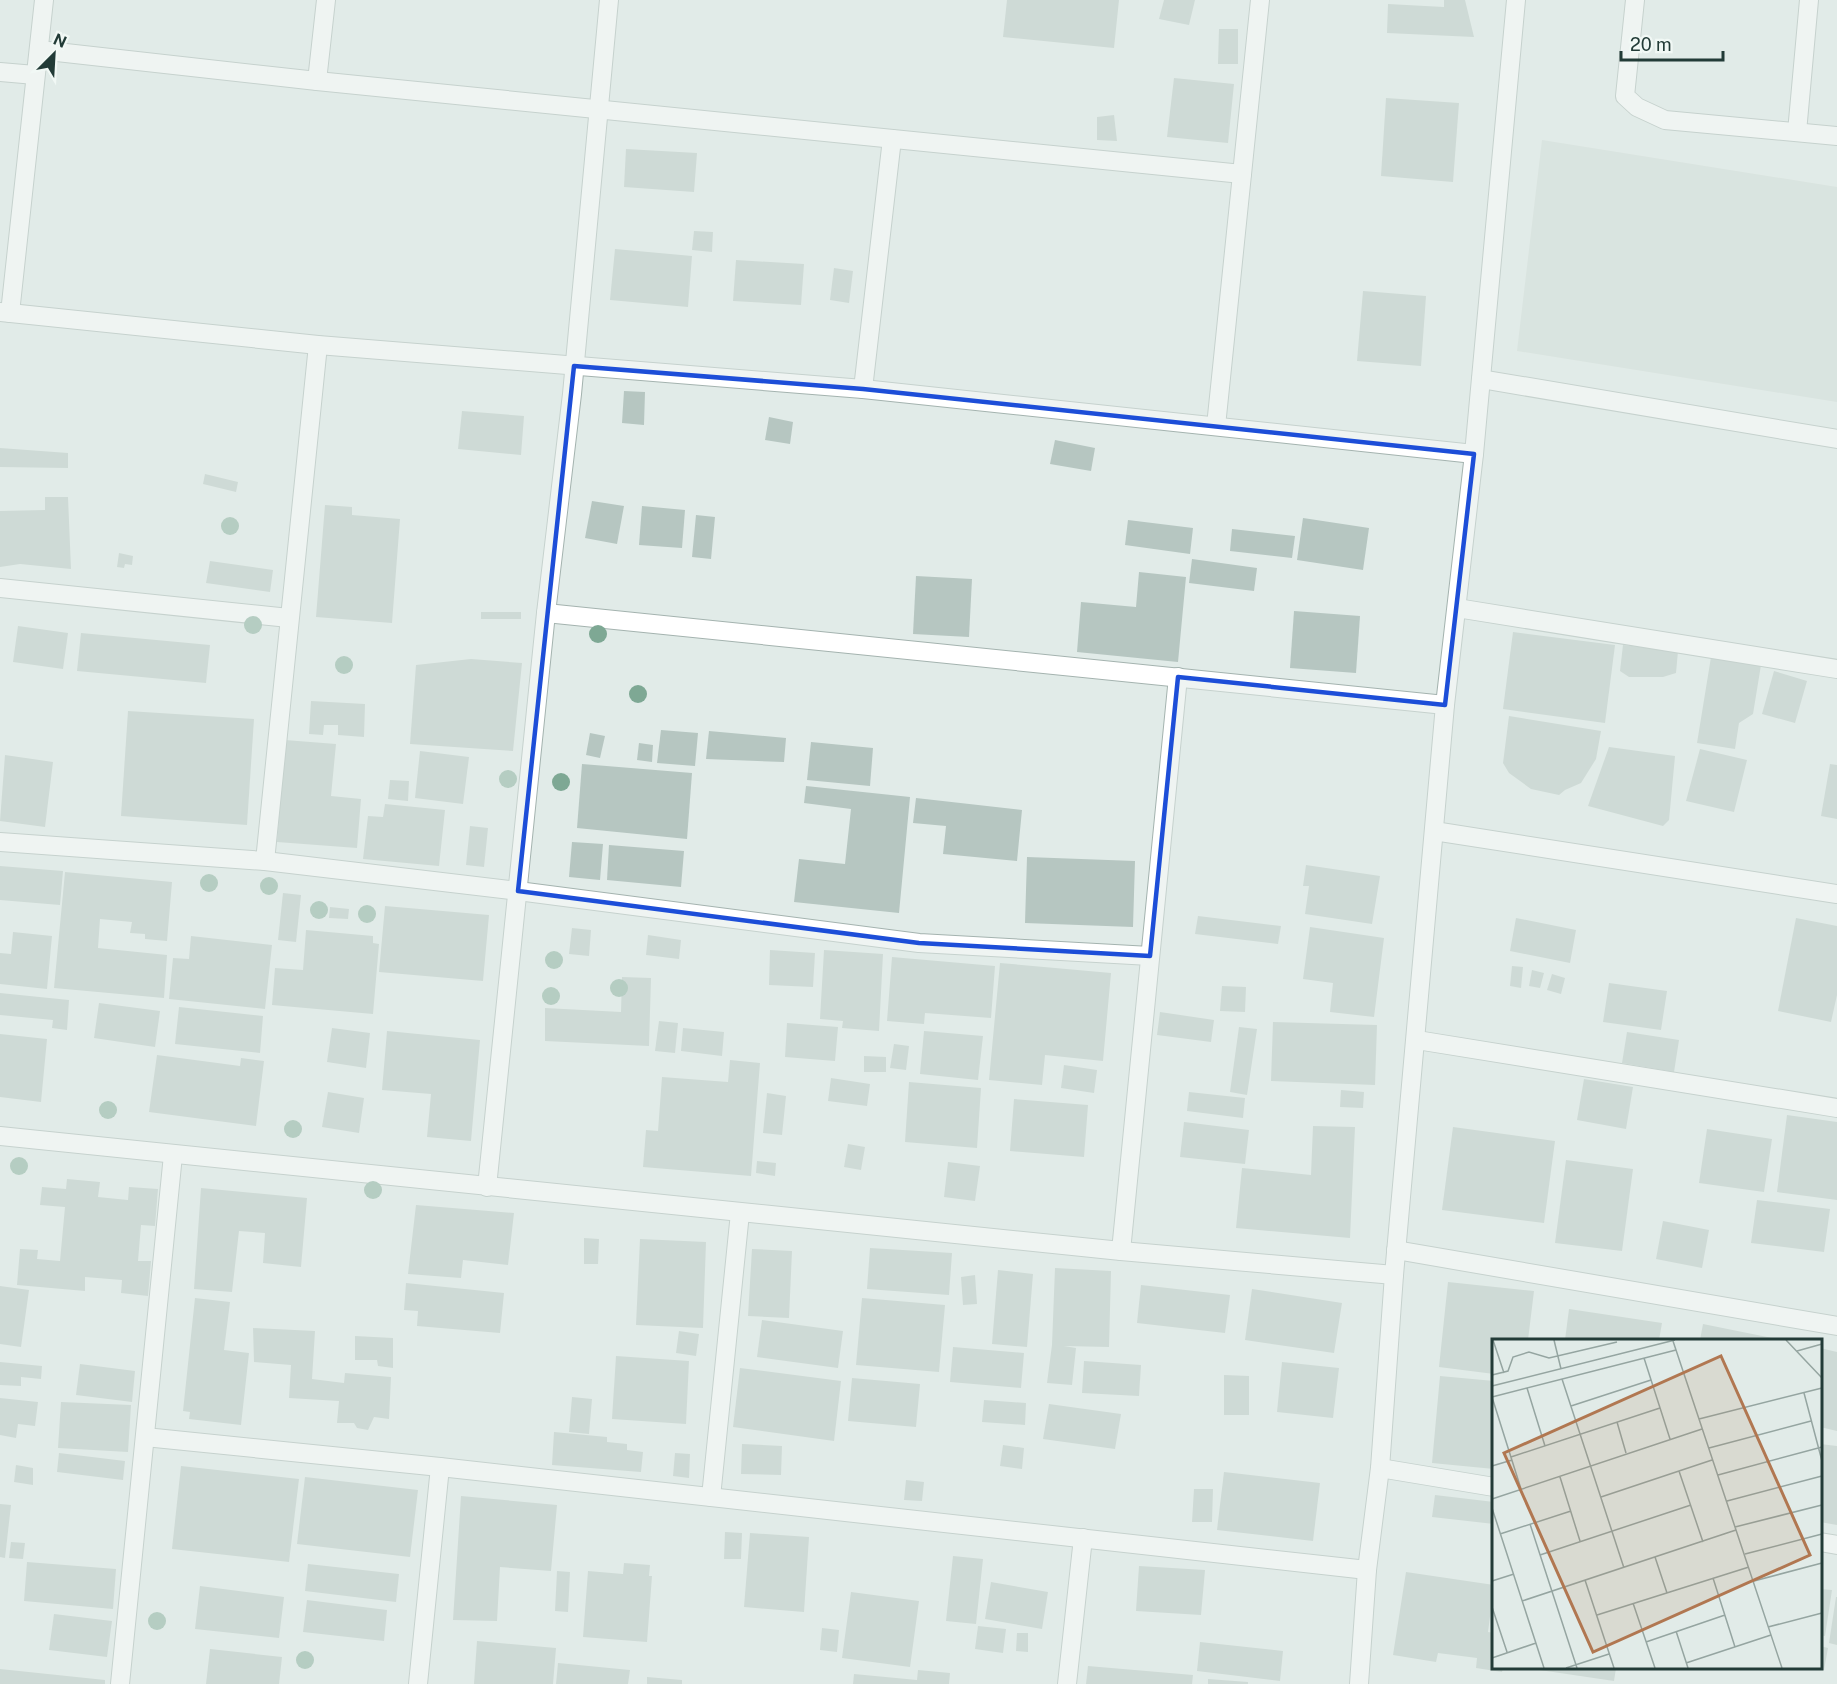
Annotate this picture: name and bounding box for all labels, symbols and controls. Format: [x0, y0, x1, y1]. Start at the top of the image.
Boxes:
north arrow [24, 24, 84, 84]
scale bar [1621, 24, 1723, 62]
text: N [50, 30, 69, 52]
text: 20 m [1630, 34, 1672, 55]
inset map [1492, 1339, 1822, 1669]

